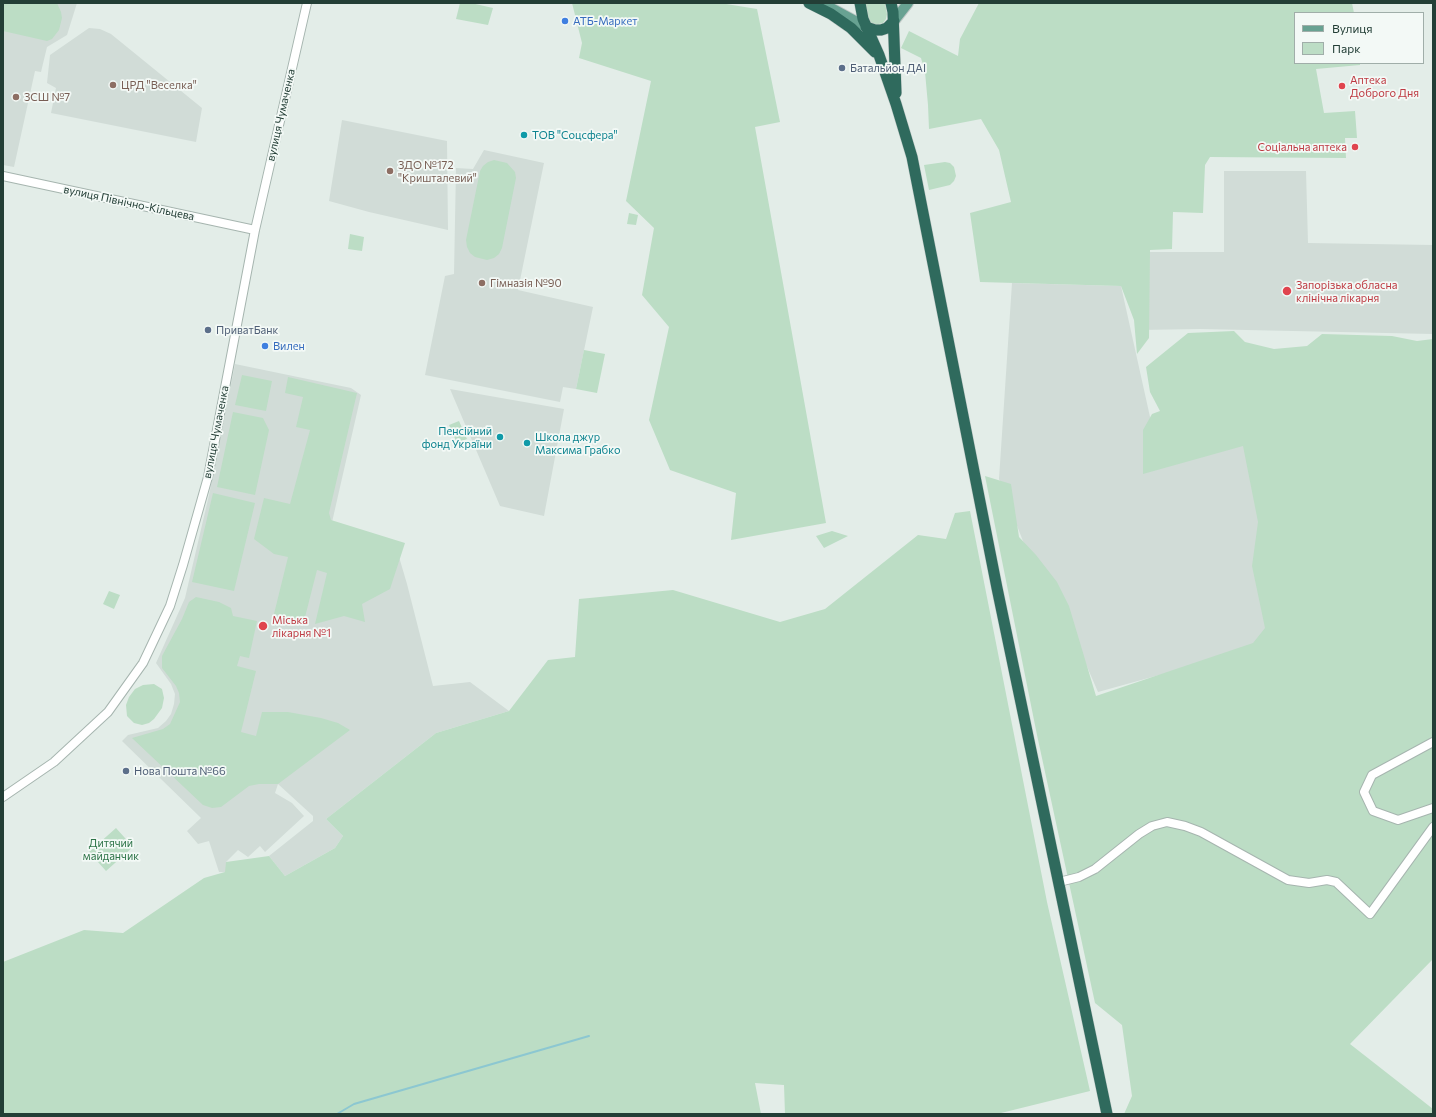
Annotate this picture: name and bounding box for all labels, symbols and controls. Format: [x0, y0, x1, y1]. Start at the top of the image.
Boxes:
legend [1294, 12, 1424, 64]
place label: АТБ-Маркет [573, 14, 637, 28]
marker: АТБ-Маркет [560, 16, 570, 26]
text: Вулиця [1332, 21, 1373, 35]
text: Парк [1332, 41, 1361, 55]
place label: Батальйон ДАI [850, 61, 926, 75]
marker: Батальйон ДАI [837, 63, 847, 73]
street label: вулиця Чумаченка [264, 68, 298, 162]
place label: Аптека Доброго Дня [1350, 73, 1419, 99]
place label: ЦРД "Веселка" [121, 78, 197, 92]
marker: ЦРД "Веселка" [108, 80, 118, 90]
marker: Аптека Доброго Дня [1337, 81, 1347, 91]
place label: ЗСШ №7 [24, 90, 70, 104]
marker: ЗСШ №7 [11, 92, 21, 102]
place label: ТОВ "Соцсфера" [532, 128, 618, 142]
marker: ТОВ "Соцсфера" [519, 130, 529, 140]
place label: Соціальна аптека [1257, 140, 1347, 154]
marker: Соціальна аптека [1350, 142, 1360, 152]
place label: ЗДО №172 "Кришталевий" [398, 158, 477, 184]
marker: ЗДО №172 "Кришталевий" [385, 166, 395, 176]
street label: вулиця Північно-Кільцева [62, 183, 196, 223]
place label: Гімназія №90 [490, 276, 562, 290]
marker: Гімназія №90 [477, 278, 487, 288]
place label: Запорізька обласна клінічна лікарня [1296, 278, 1397, 304]
marker: Запорізька обласна клінічна лікарня [1281, 285, 1293, 297]
place label: ПриватБанк [216, 323, 278, 337]
marker: ПриватБанк [203, 325, 213, 335]
place label: Вилен [273, 339, 305, 353]
marker: Вилен [260, 341, 270, 351]
street label: вулиця Чумаченка [201, 385, 231, 479]
place label: Пенсійний фонд України [422, 424, 492, 450]
place label: Школа джур Максима Грабко [535, 430, 620, 456]
marker: Пенсійний фонд України [495, 432, 505, 442]
marker: Школа джур Максима Грабко [522, 438, 532, 448]
place label: Міська лікарня №1 [272, 613, 331, 639]
marker: Міська лікарня №1 [257, 620, 269, 632]
place label: Нова Пошта №66 [134, 764, 226, 778]
marker: Нова Пошта №66 [121, 766, 131, 776]
park label: Дитячий майданчик [83, 836, 139, 862]

